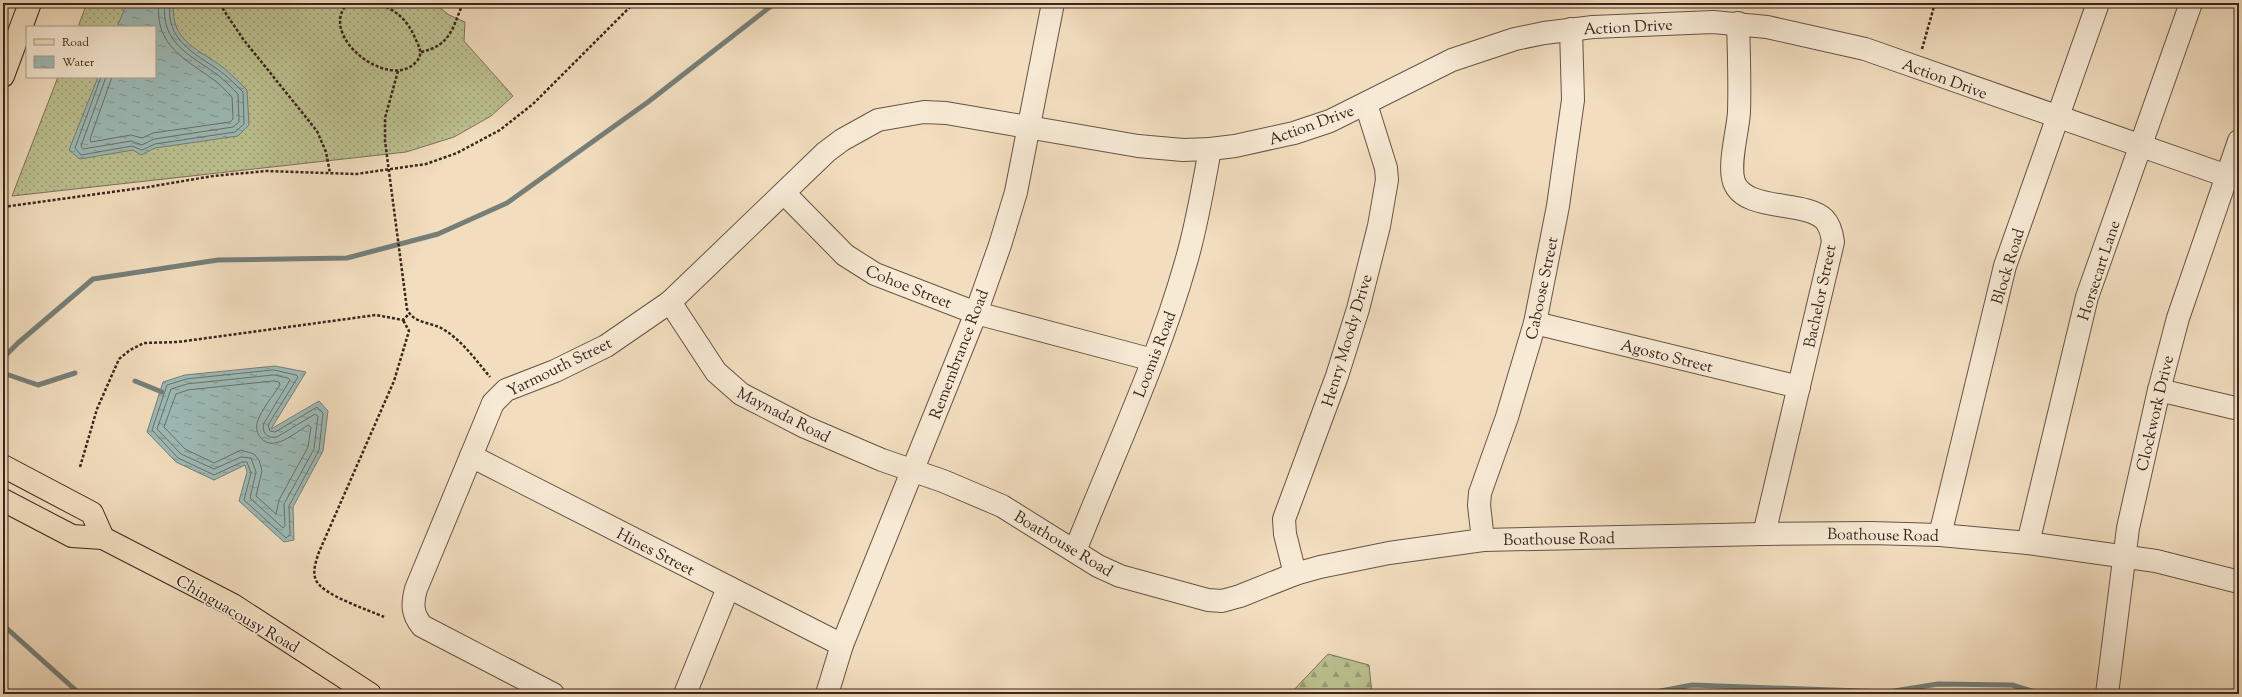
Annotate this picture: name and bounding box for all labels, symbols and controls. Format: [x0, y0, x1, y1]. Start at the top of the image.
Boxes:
street label: Action Drive [1583, 15, 1673, 42]
legend [26, 26, 156, 78]
text: Road [62, 34, 89, 52]
text: Water [62, 54, 95, 72]
street label: Action Drive [1898, 54, 1990, 106]
street label: Action Drive [1266, 100, 1358, 152]
street label: Horsecart Lane [2073, 218, 2127, 324]
street label: Block Road [1987, 226, 2032, 308]
street label: Caboose Street [1521, 234, 1566, 342]
street label: Bachelor Street [1799, 242, 1844, 350]
street label: Cohoe Street [861, 261, 955, 316]
street label: Henry Moody Drive [1317, 272, 1379, 410]
street label: Remembrance Road [925, 287, 996, 423]
street label: Loomis Road [1129, 308, 1183, 401]
street label: Yarmouth Street [504, 333, 617, 404]
street label: Agosto Street [1618, 335, 1715, 380]
street label: Clockwork Drive [2132, 353, 2181, 474]
street label: Maynada Road [732, 383, 834, 450]
street label: Boathouse Road [1009, 506, 1117, 584]
street label: Hines Street [612, 524, 698, 583]
street label: Boathouse Road [1827, 524, 1939, 549]
street label: Boathouse Road [1503, 528, 1615, 553]
street label: Chinguacousy Road [171, 570, 303, 660]

